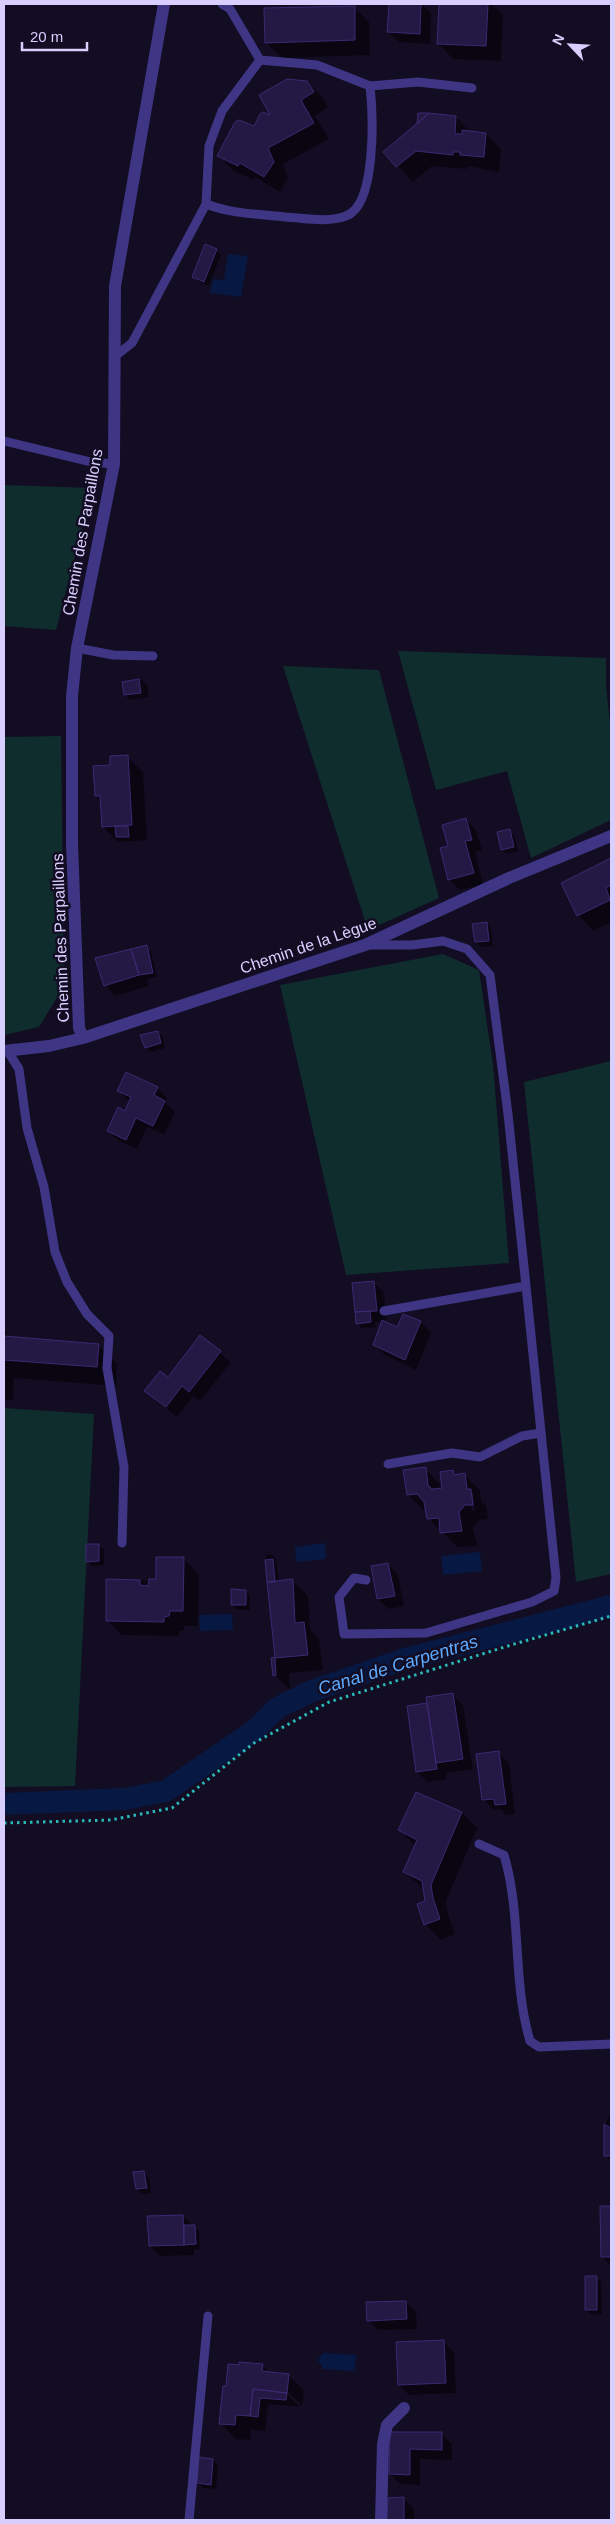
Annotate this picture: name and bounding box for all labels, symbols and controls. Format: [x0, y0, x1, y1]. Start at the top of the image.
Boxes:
scale bar [22, 20, 88, 52]
north arrow [545, 20, 595, 70]
text: 20 m [30, 28, 63, 45]
text: N [549, 32, 568, 47]
street label: Chemin des Parpaillons [59, 447, 106, 617]
street label: Chemin des Parpaillons [49, 853, 72, 1023]
street label: Chemin de la Lègue [238, 914, 379, 977]
water label: Canal de Carpentras [316, 1631, 480, 1699]

